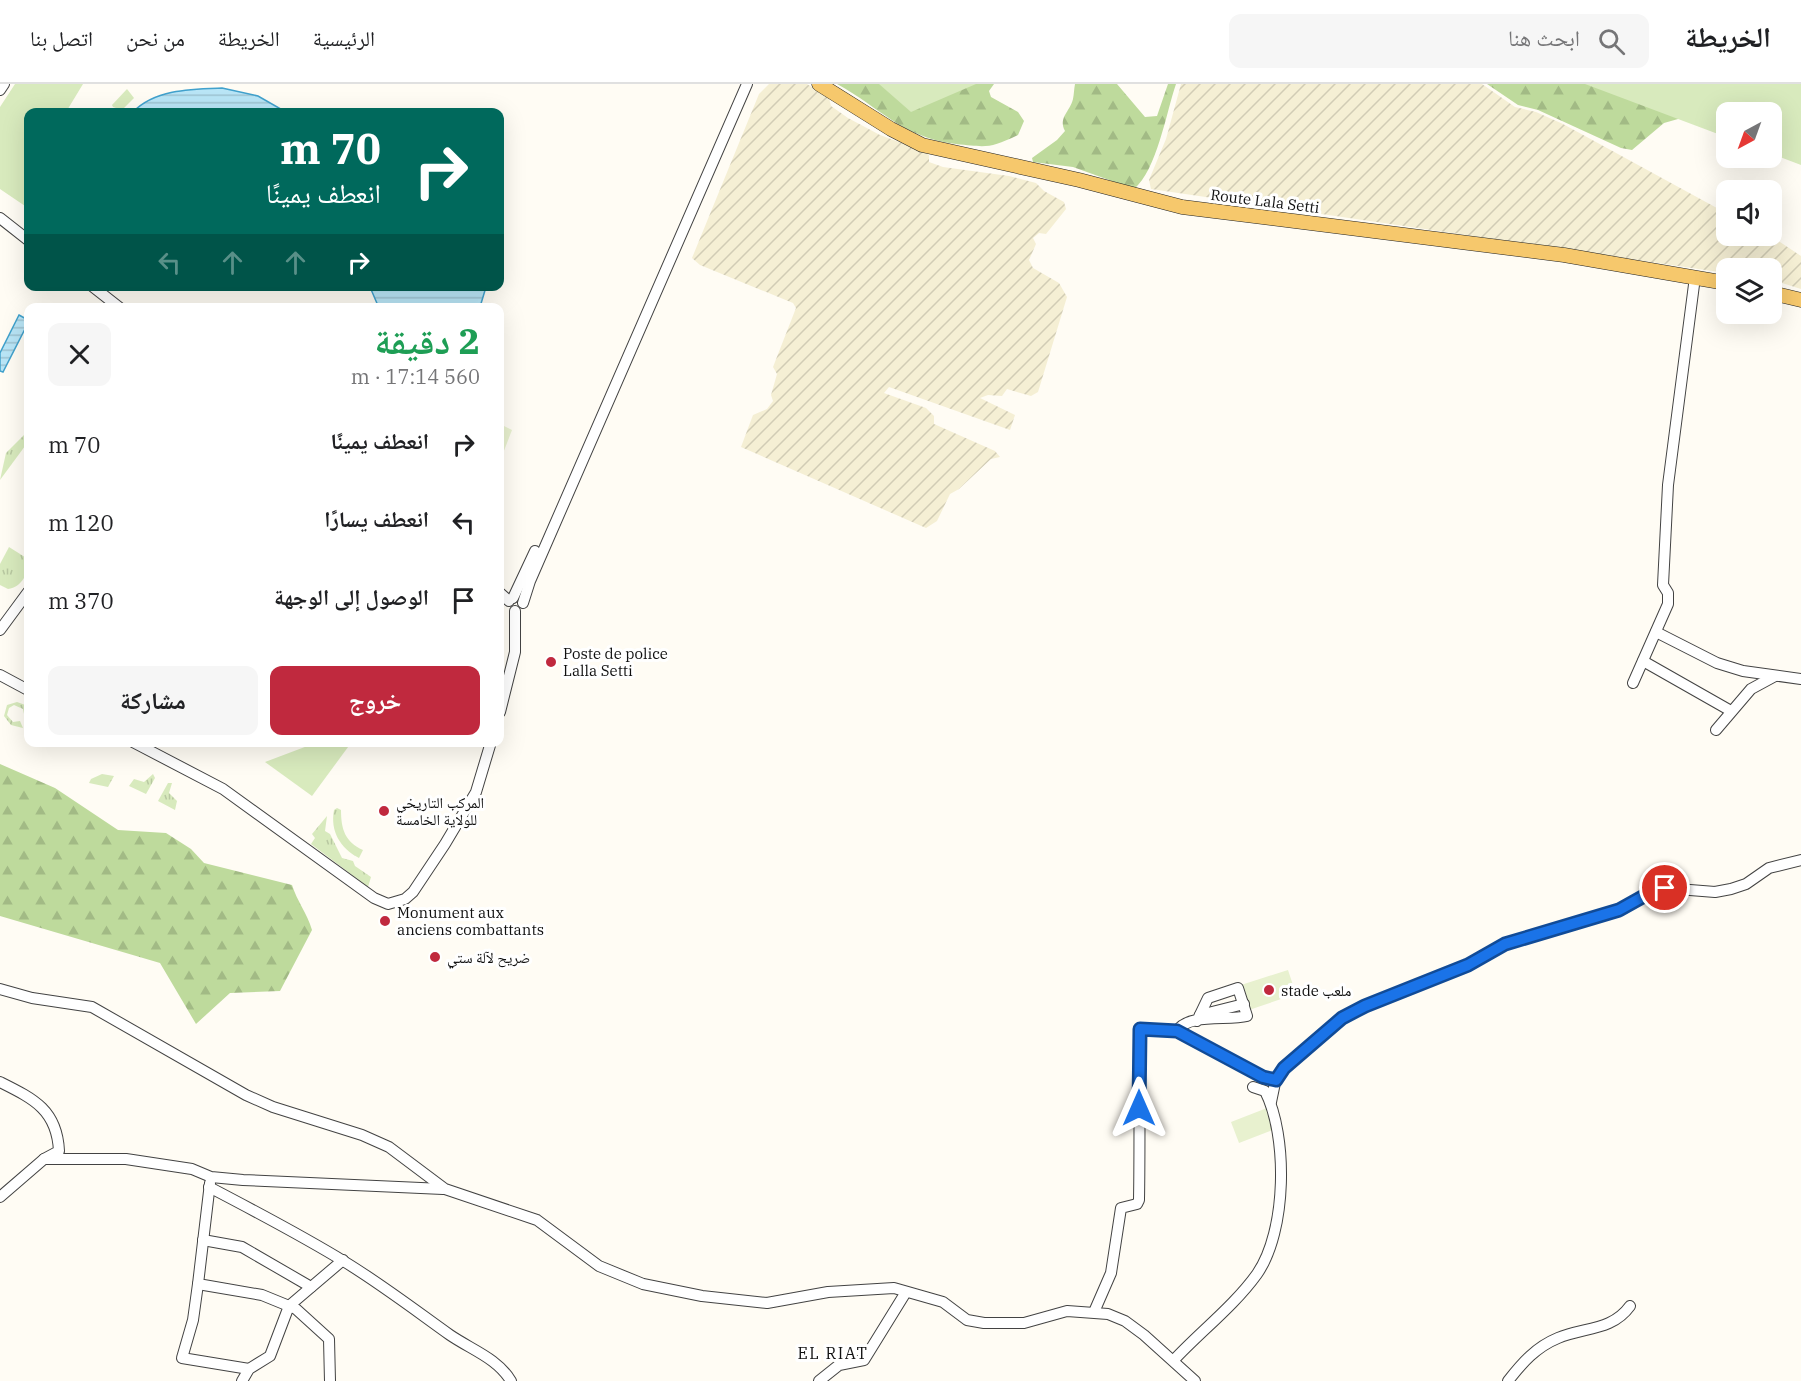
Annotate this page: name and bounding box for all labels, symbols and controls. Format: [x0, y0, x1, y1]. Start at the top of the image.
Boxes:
search box [1229, 14, 1649, 68]
text: الخريطة [1685, 18, 1771, 55]
text: ابحث هنا [1508, 23, 1580, 52]
text: اتصل بنا [30, 24, 93, 52]
text: من نحن [126, 24, 185, 52]
text: الخريطة [218, 24, 280, 52]
text: الرئيسية [313, 24, 375, 52]
icon: search [1595, 25, 1628, 58]
north arrow [1716, 102, 1782, 168]
map controls [1716, 102, 1782, 324]
text: 70 m [280, 121, 381, 176]
icon: right [402, 132, 480, 210]
text: انعطف يمينًا [266, 175, 381, 210]
button: sound [1716, 180, 1782, 246]
street label: Route Lala Setti [1209, 185, 1321, 217]
icon: left [153, 246, 186, 279]
icon: ahead [216, 246, 249, 279]
icon: ahead [279, 246, 312, 279]
icon: right [342, 246, 375, 279]
button: layers [1716, 258, 1782, 324]
text: 2 دقيقة [374, 317, 480, 364]
button: close [48, 323, 111, 386]
text: 560 m · 17:14 [351, 363, 480, 390]
text: انعطف يمينًا [331, 426, 429, 455]
icon: right [447, 428, 480, 461]
text: 70 m [48, 430, 100, 459]
text: انعطف يسارًا [324, 504, 429, 533]
icon: left [447, 506, 480, 539]
text: 120 m [48, 508, 114, 537]
text: الوصول إلى الوجهة [274, 582, 429, 611]
icon: arrive [447, 584, 480, 617]
text: 370 m [48, 586, 114, 615]
place label: Poste de police Lalla Setti [563, 644, 668, 680]
marker: Poste de police Lalla Setti [544, 655, 558, 669]
button: مشاركة [48, 666, 258, 735]
button: خروج [270, 666, 480, 735]
place label: المركب التاريخي للولاية الخامسة [396, 793, 484, 829]
marker: المركب التاريخي للولاية الخامسة [377, 804, 391, 818]
pin [1639, 862, 1690, 913]
icon: arrive [1648, 871, 1681, 904]
place label: Monument aux anciens combattants [397, 903, 544, 939]
marker: Monument aux anciens combattants [378, 914, 392, 928]
place label: ضريح لآلة ستي [447, 948, 530, 969]
marker: ضريح لآلة ستي [428, 950, 442, 964]
place label: stade ملعب [1281, 981, 1351, 1000]
marker: stade ملعب [1262, 983, 1276, 997]
position arrow [1107, 1076, 1171, 1140]
district label: EL RIAT [798, 1343, 868, 1363]

